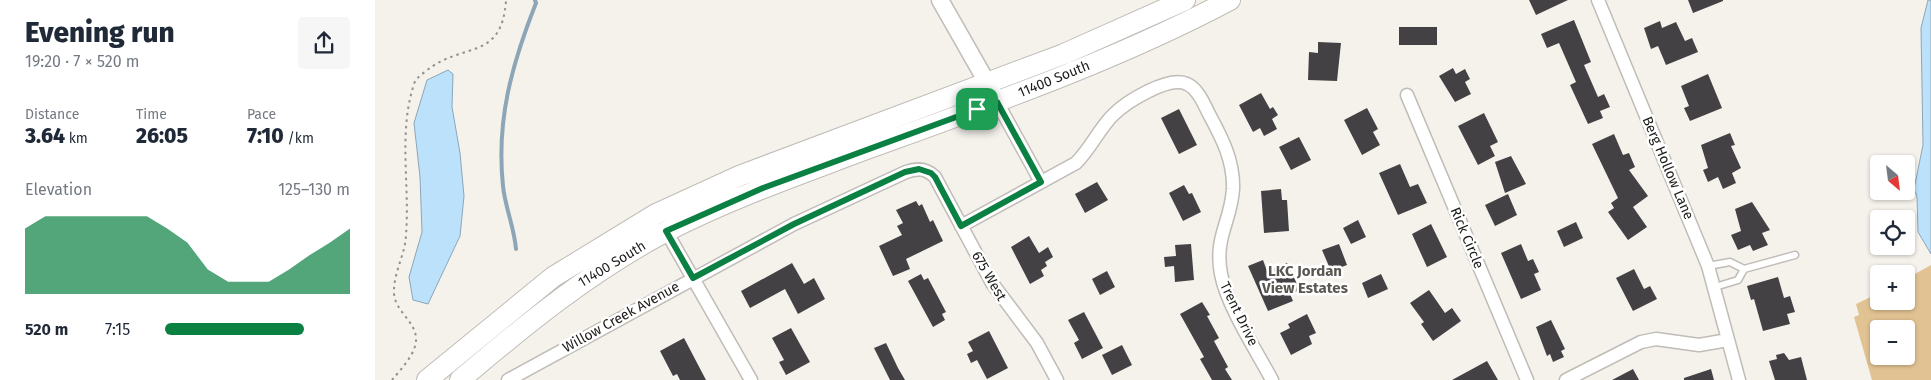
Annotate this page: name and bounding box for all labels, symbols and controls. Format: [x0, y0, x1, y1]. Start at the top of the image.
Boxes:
text: Evening run [25, 16, 175, 49]
button: share [298, 17, 350, 69]
text: 19:20 · 7 × 520 m [25, 52, 140, 71]
street label: 11400 South [1016, 57, 1092, 101]
pin [956, 88, 998, 130]
icon: arrive [963, 95, 991, 123]
text: Distance [25, 106, 79, 123]
text: Time [136, 106, 167, 123]
text: Pace [247, 106, 276, 123]
street label: Berg Hollow Lane [1639, 114, 1697, 222]
text: 3.64 [25, 123, 65, 149]
text: 26:05 [136, 123, 188, 149]
text: 7:10 [247, 123, 284, 149]
text: km [65, 130, 88, 147]
text: /km [284, 130, 314, 147]
north arrow [1870, 155, 1915, 200]
map controls [1870, 155, 1915, 365]
text: Elevation [25, 180, 92, 199]
text: 125–130 m [278, 180, 350, 199]
street label: Rick Circle [1446, 205, 1488, 271]
button: locate [1870, 210, 1915, 255]
street label: 11400 South [575, 237, 649, 291]
street label: 675 West [968, 248, 1010, 305]
district label: LKC Jordan View Estates [1261, 262, 1348, 297]
button: + [1870, 265, 1915, 310]
street label: Willow Creek Avenue [560, 278, 682, 356]
street label: Trent Drive [1216, 279, 1262, 349]
text: 520 m [25, 320, 68, 339]
text: 7:15 [105, 320, 130, 339]
button: − [1870, 320, 1915, 365]

